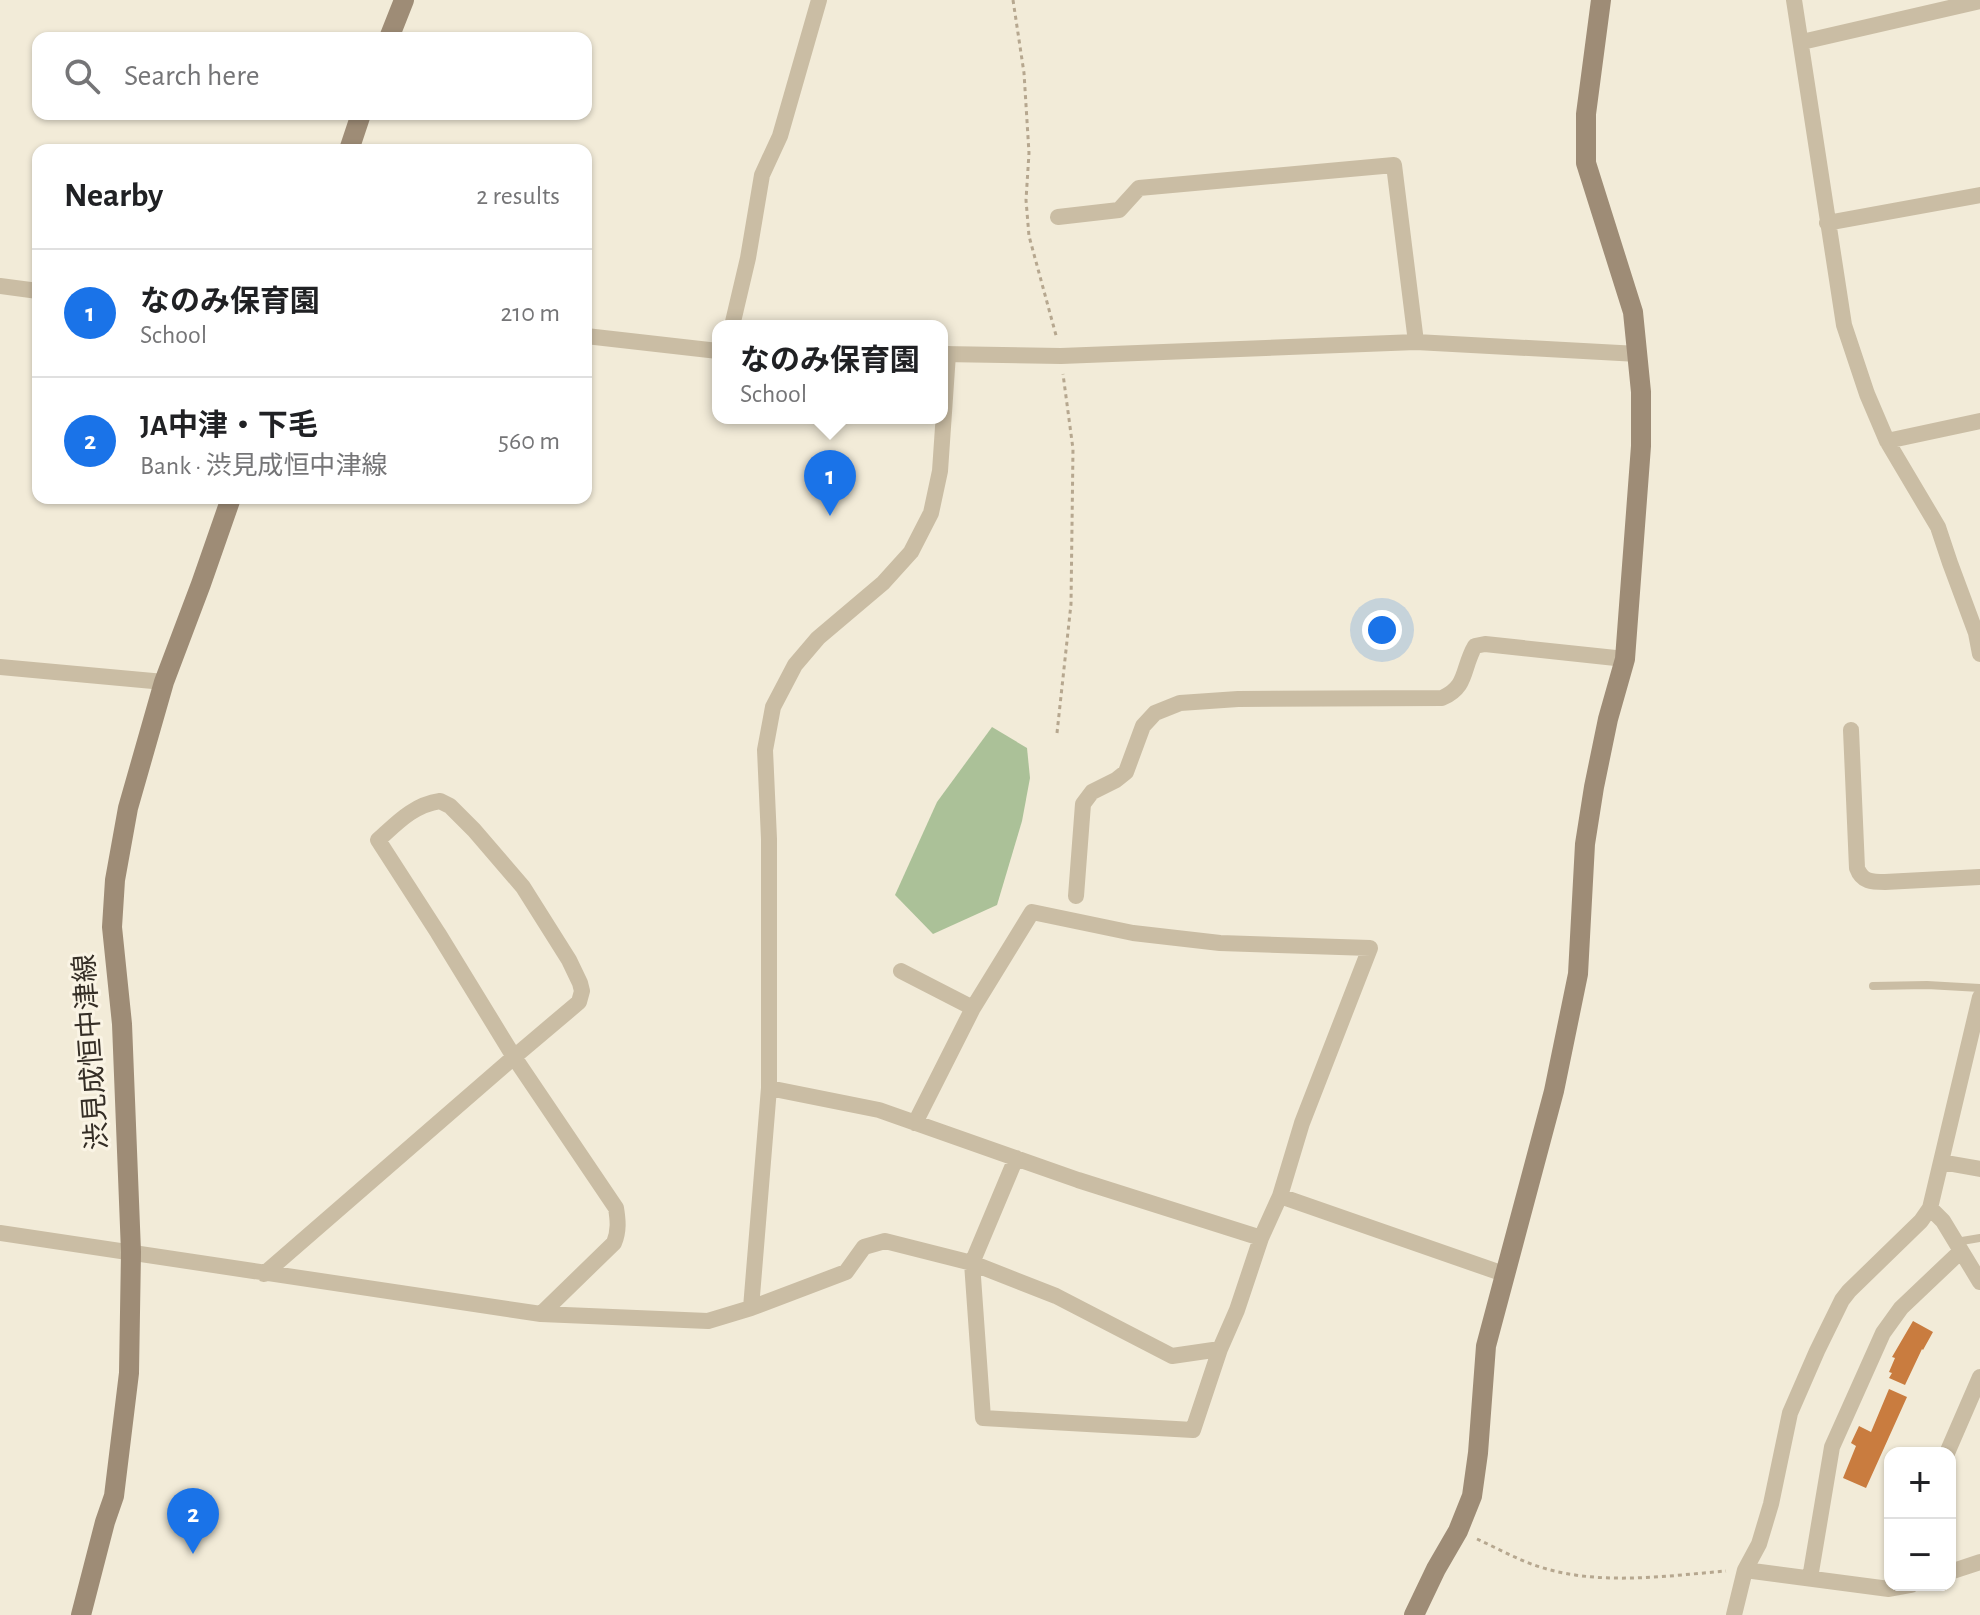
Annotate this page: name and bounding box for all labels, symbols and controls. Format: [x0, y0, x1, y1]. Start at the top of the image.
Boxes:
search box [32, 32, 592, 120]
icon: search [60, 54, 104, 98]
text: Search here [124, 61, 260, 91]
text: Nearby [64, 179, 163, 213]
text: 2 results [476, 183, 560, 209]
text: なのみ保育園 [140, 287, 320, 317]
text: 1 [85, 300, 95, 326]
text: 210 m [500, 300, 560, 326]
popup [712, 320, 948, 424]
text: School [140, 322, 207, 348]
text: なのみ保育園 [740, 346, 920, 376]
text: School [740, 381, 807, 407]
text: JA中津・下毛 [140, 411, 318, 441]
text: 2 [84, 428, 96, 454]
text: 560 m [498, 428, 560, 454]
pin: 1 [804, 450, 856, 516]
text: Bank · 渋見成恒中津線 [140, 453, 388, 479]
your location [1362, 610, 1402, 650]
street label: 渋見成恒中津線 [69, 953, 113, 1151]
map controls [1884, 1447, 1956, 1591]
button: + [1884, 1447, 1956, 1519]
pin: 2 [167, 1488, 219, 1554]
button: − [1884, 1519, 1956, 1591]

